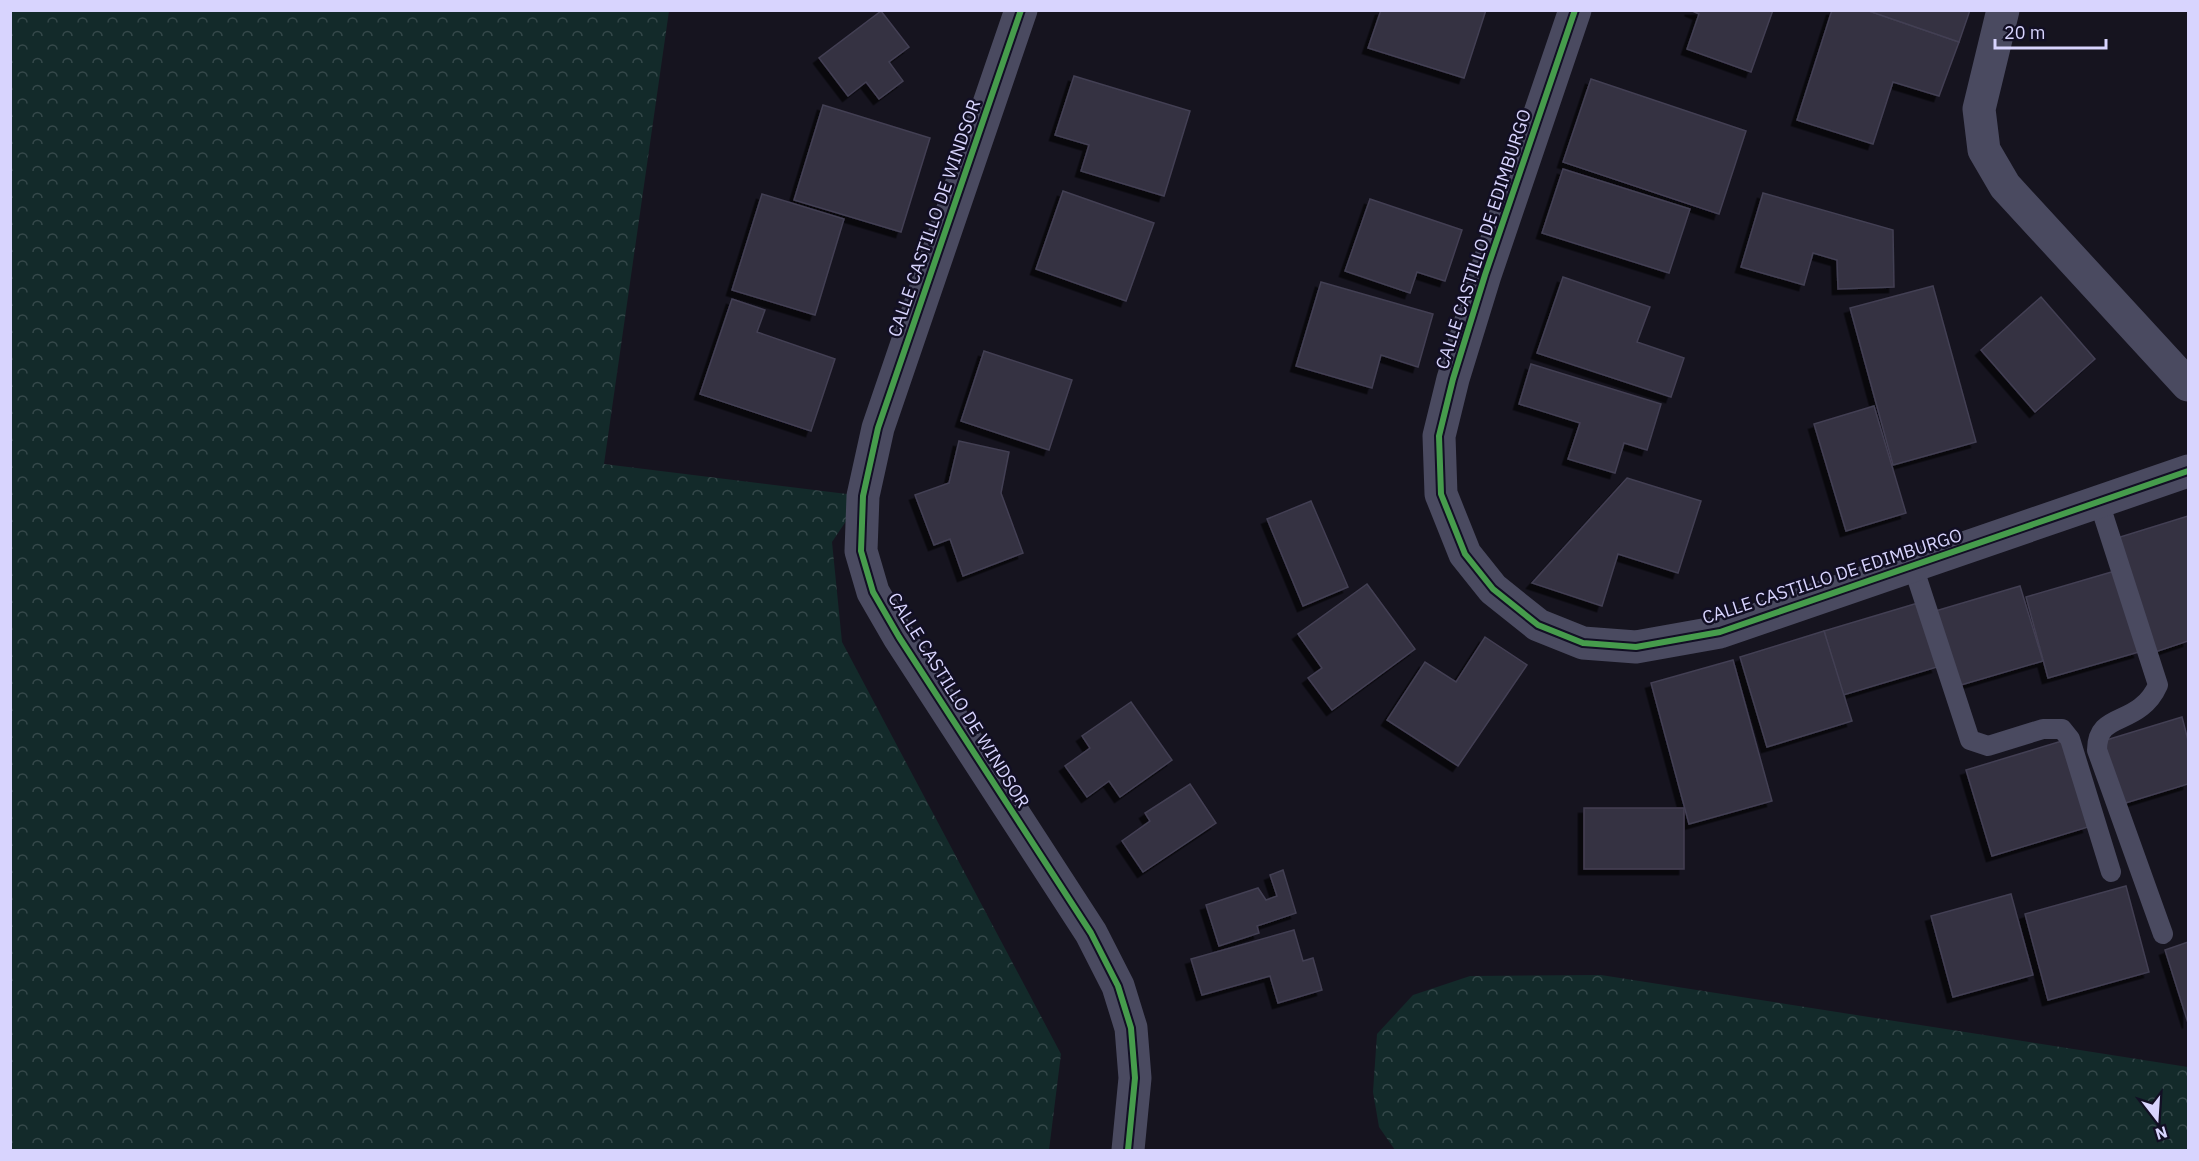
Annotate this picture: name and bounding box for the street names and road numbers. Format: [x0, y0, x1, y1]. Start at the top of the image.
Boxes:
street label: CALLE CASTILLO DE WINDSOR [882, 96, 986, 340]
street label: CALLE CASTILLO DE EDIMBURGO [1430, 106, 1536, 372]
street label: CALLE CASTILLO DE EDIMBURGO [1699, 523, 1965, 629]
street label: CALLE CASTILLO DE WINDSOR [883, 588, 1035, 812]

